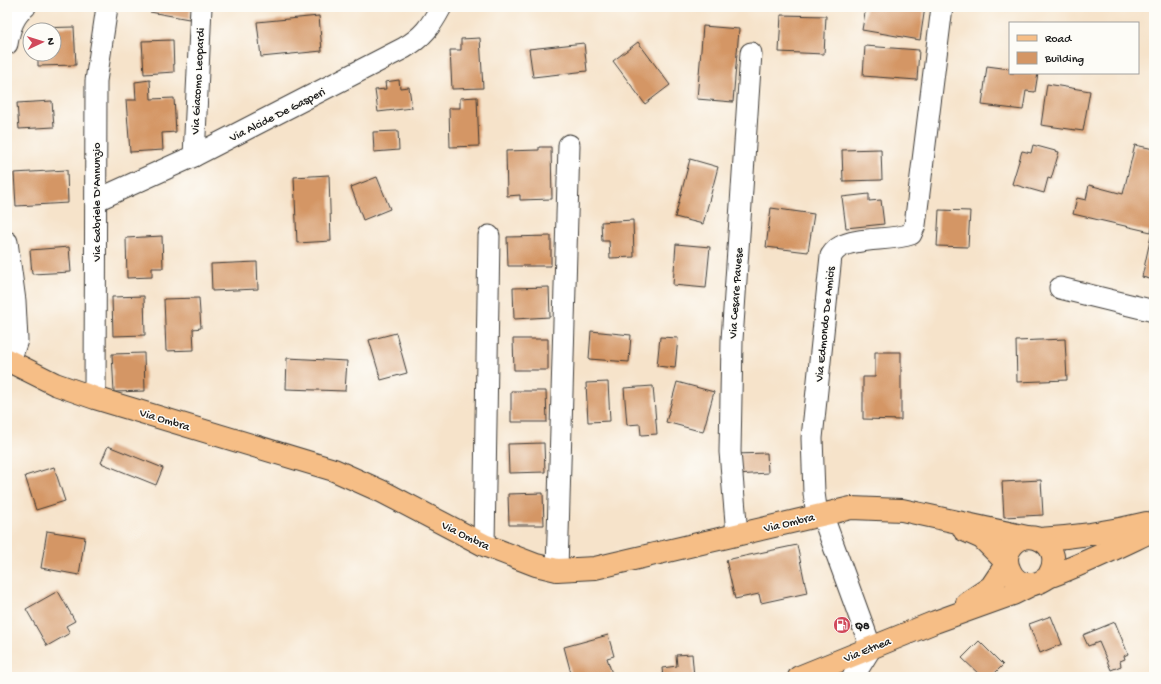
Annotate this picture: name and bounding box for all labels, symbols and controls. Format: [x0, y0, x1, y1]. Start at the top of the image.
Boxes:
north arrow [22, 22, 62, 62]
legend [1009, 22, 1139, 74]
street label: Via Giacomo Leopardi [189, 27, 209, 136]
text: Road [1045, 33, 1072, 47]
text: N [44, 37, 56, 45]
text: Building [1044, 53, 1084, 67]
street label: Via Alcide De Gasperi [227, 85, 329, 146]
street label: Via Gabriele D'Annunzio [91, 143, 105, 262]
street label: Via Cesare Pavese [727, 246, 747, 340]
street label: Via Edmondo De Amicis [813, 265, 839, 384]
street label: Via Ombra [137, 406, 192, 435]
street label: Via Ombra [762, 511, 817, 537]
street label: Via Ombra [438, 519, 492, 555]
fuel station icon: Q8 [832, 615, 852, 635]
place label: Q8 [855, 620, 870, 634]
street label: Via Etnea [841, 635, 894, 667]

